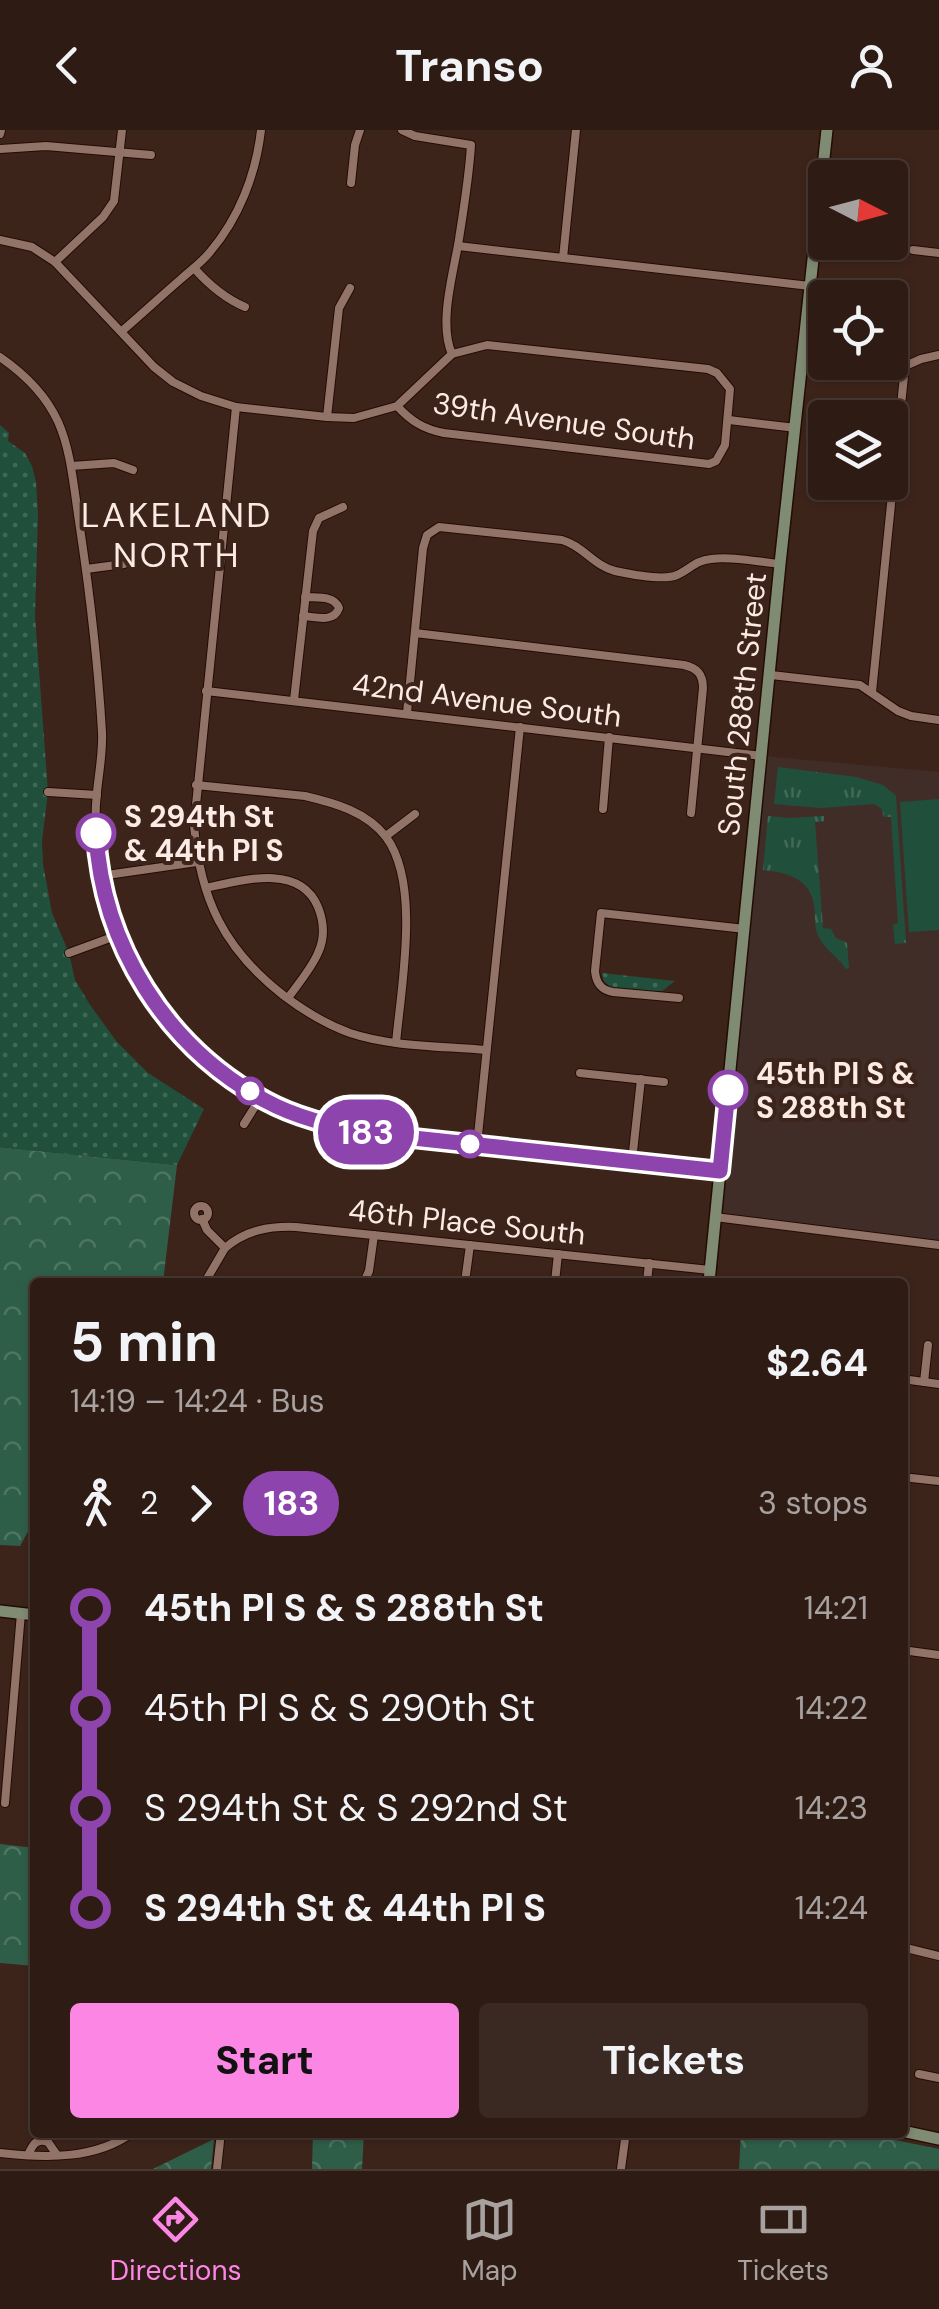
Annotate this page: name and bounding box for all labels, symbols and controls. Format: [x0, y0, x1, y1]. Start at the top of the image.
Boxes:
text: Transo [395, 36, 544, 95]
icon: back [40, 38, 95, 93]
icon: person [844, 38, 899, 93]
north arrow [808, 160, 908, 260]
map controls [808, 160, 908, 500]
button: locate [808, 280, 908, 380]
street label: 39th Avenue South [431, 383, 697, 459]
button: layers [808, 400, 908, 500]
district label: LAKELAND NORTH [81, 492, 273, 578]
street label: South 288th Street [709, 570, 775, 838]
street label: 42nd Avenue South [350, 664, 624, 736]
place label: S 294th St & 44th Pl S [124, 797, 284, 870]
marker: S 294th St & 44th Pl S [77, 814, 115, 852]
place label: 45th Pl S & S 288th St [756, 1054, 915, 1127]
marker: 45th Pl S & S 288th St [709, 1071, 747, 1109]
unlabelled marker [237, 1078, 263, 1104]
line badge: 183 [308, 1100, 424, 1164]
text: 183 [338, 1109, 394, 1155]
unlabelled marker [457, 1131, 483, 1157]
street label: 46th Place South [347, 1190, 587, 1254]
text: 5 min [70, 1306, 218, 1378]
text: $2.64 [766, 1338, 868, 1388]
text: 14:19 – 14:24 · Bus [70, 1380, 325, 1422]
icon: walk [70, 1476, 125, 1531]
icon: forward [173, 1476, 228, 1531]
text: 183 [263, 1480, 319, 1526]
text: 2 [140, 1482, 158, 1524]
text: 3 stops [758, 1482, 868, 1524]
text: 45th Pl S & S 288th St [144, 1583, 544, 1633]
text: 14:21 [804, 1587, 868, 1629]
text: 45th Pl S & S 290th St [144, 1683, 535, 1733]
text: 14:22 [795, 1687, 868, 1729]
text: S 294th St & S 292nd St [144, 1783, 568, 1833]
text: 14:23 [795, 1787, 868, 1829]
text: S 294th St & 44th Pl S [144, 1883, 546, 1933]
text: 14:24 [795, 1887, 868, 1929]
button: Start [70, 2003, 459, 2118]
button: Tickets [479, 2003, 868, 2118]
tab: Directions [110, 2192, 242, 2289]
tab: Map [461, 2192, 518, 2289]
tab: Tickets [737, 2192, 829, 2289]

